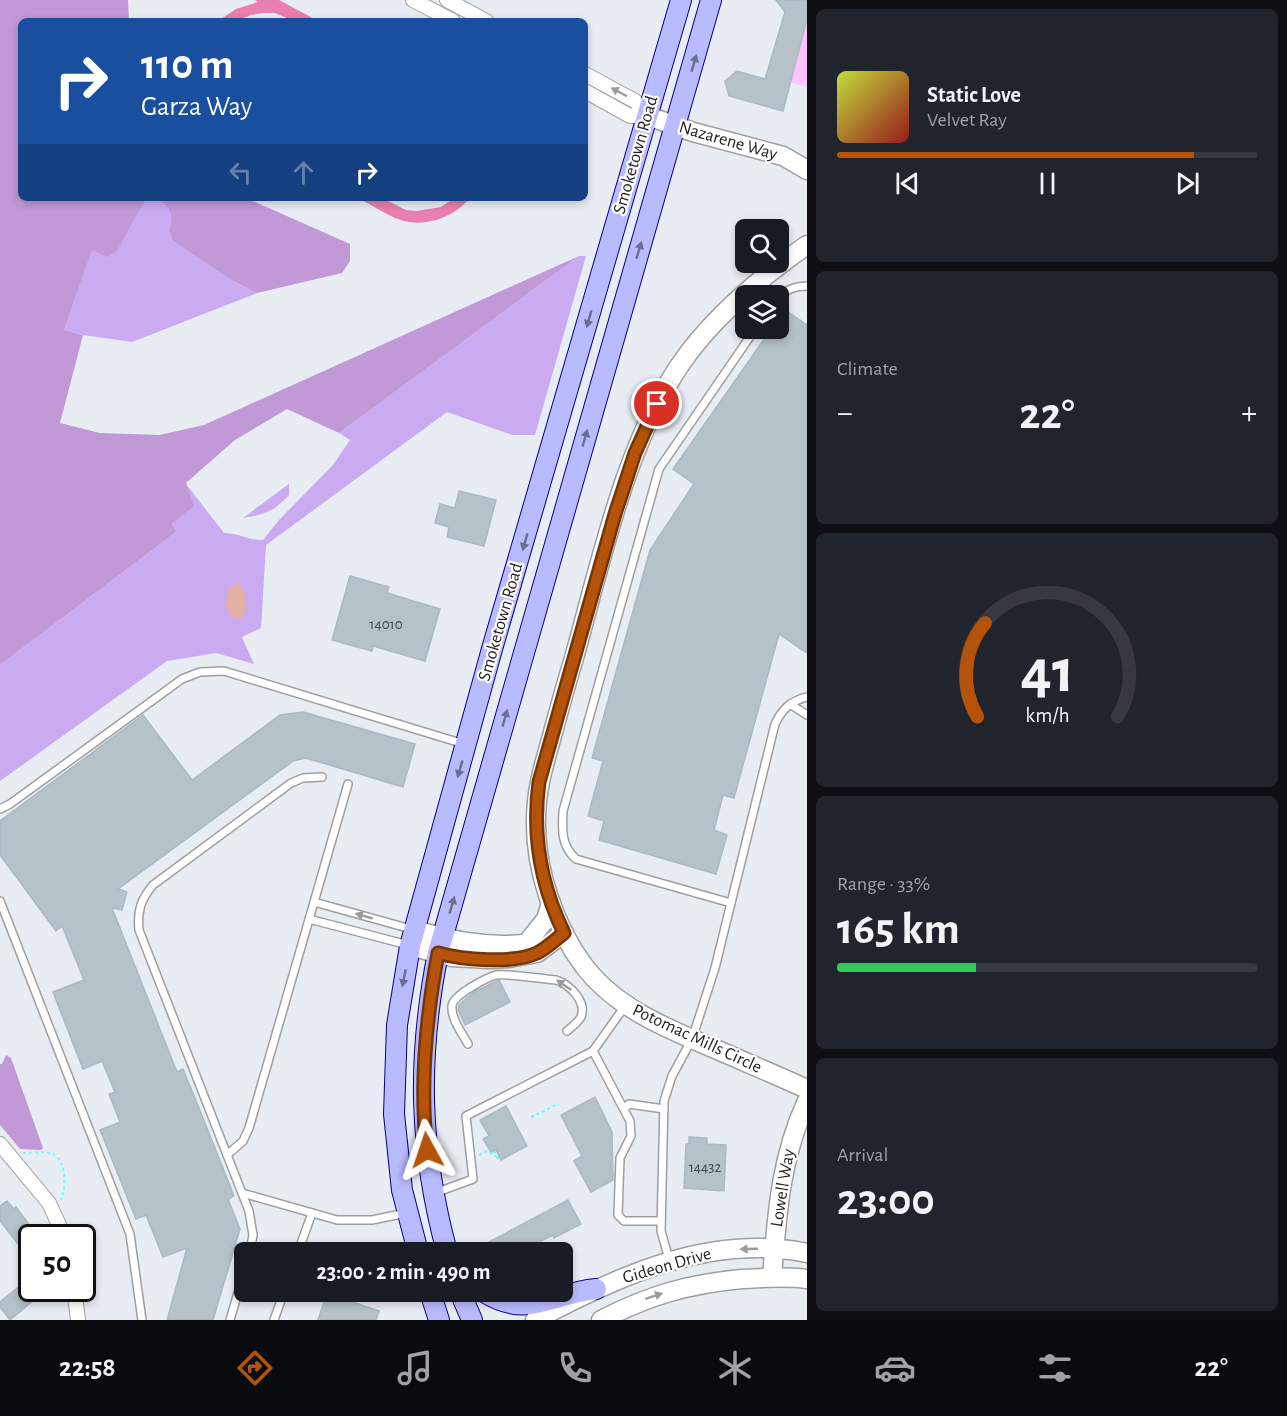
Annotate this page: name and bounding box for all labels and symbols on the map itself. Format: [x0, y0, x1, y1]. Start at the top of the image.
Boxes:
one-way arrow [689, 54, 699, 72]
one-way arrow [610, 87, 627, 97]
street label: Smoketown Road [611, 94, 661, 216]
street label: Nazarene Way [677, 118, 779, 164]
one-way arrow [635, 241, 644, 259]
one-way arrow [584, 310, 593, 328]
pin [631, 378, 682, 429]
one-way arrow [581, 429, 590, 447]
one-way arrow [520, 533, 529, 551]
street label: Smoketown Road [476, 561, 526, 683]
house number: 14010 [369, 617, 403, 632]
one-way arrow [501, 708, 510, 726]
one-way arrow [455, 761, 464, 779]
one-way arrow [447, 896, 457, 914]
one-way arrow [355, 911, 373, 920]
one-way arrow [399, 969, 408, 988]
one-way arrow [556, 980, 573, 991]
street label: Potomac Mills Circle [630, 1001, 764, 1077]
position arrow [395, 1118, 459, 1182]
street label: Lowell Way [768, 1147, 798, 1228]
house number: 14432 [689, 1160, 721, 1175]
speed limit sign: 50 [18, 1224, 96, 1302]
one-way arrow [739, 1244, 758, 1253]
street label: Gideon Drive [621, 1245, 713, 1287]
one-way arrow [645, 1291, 663, 1300]

